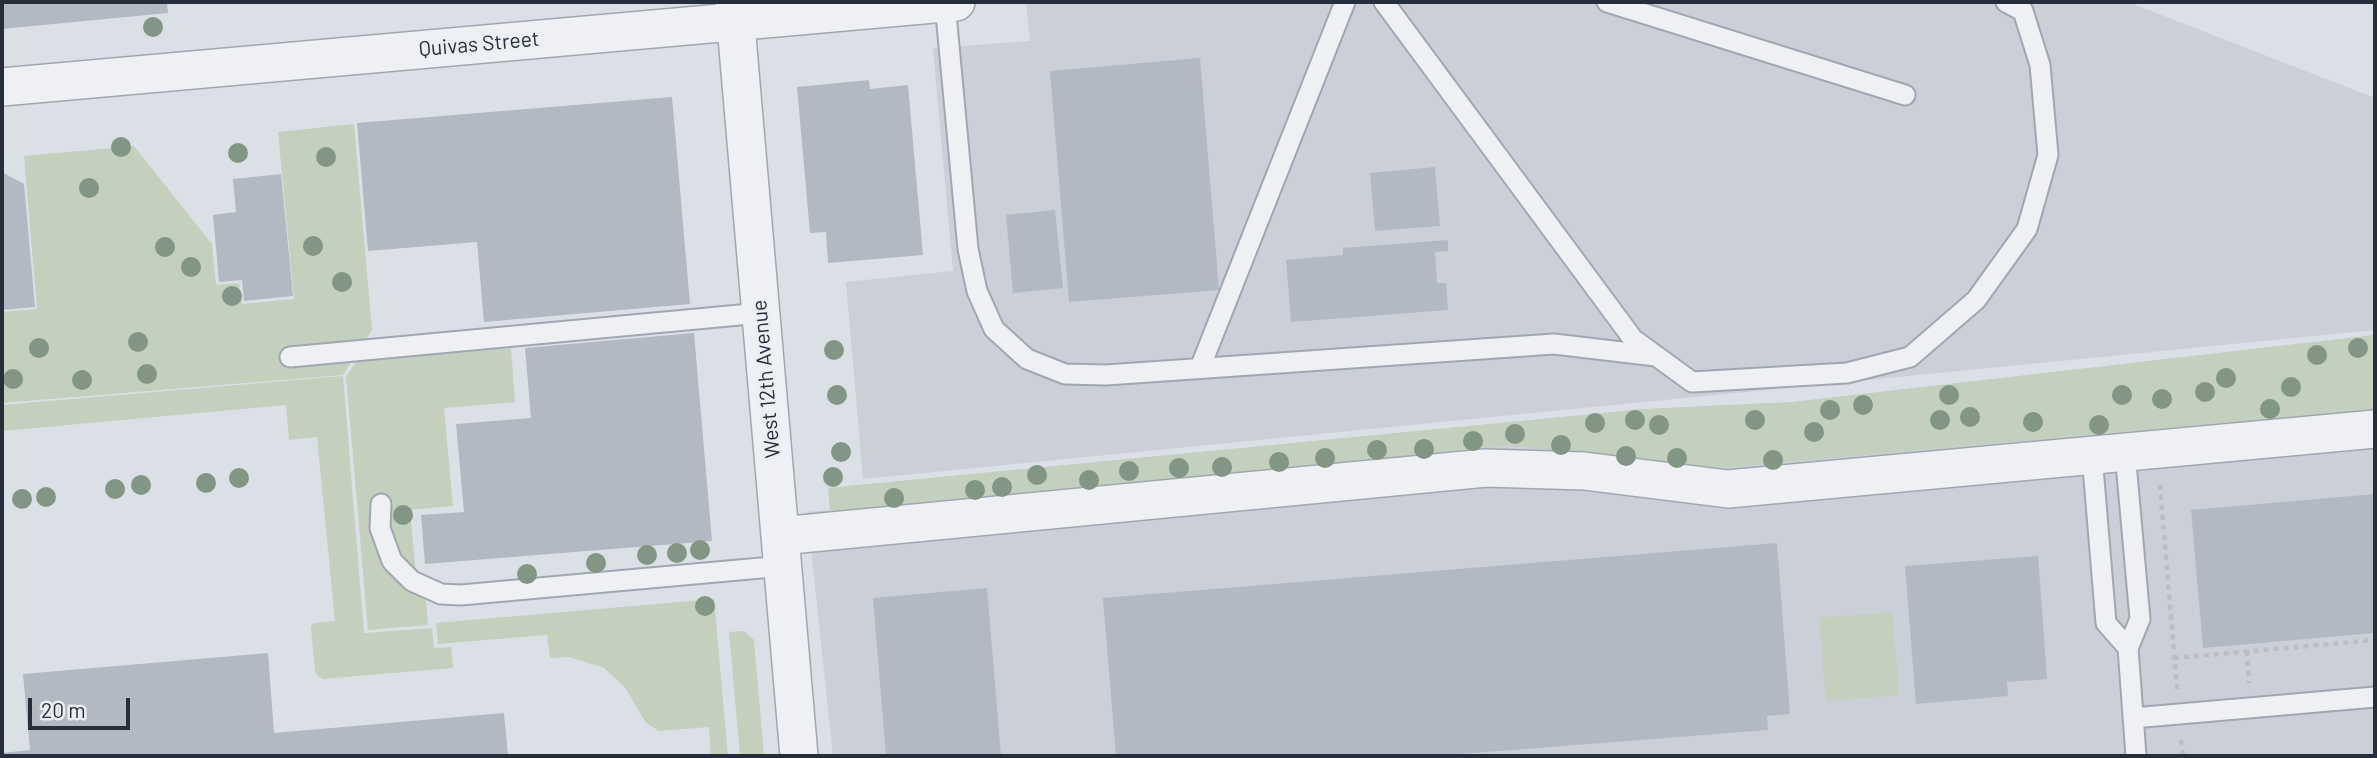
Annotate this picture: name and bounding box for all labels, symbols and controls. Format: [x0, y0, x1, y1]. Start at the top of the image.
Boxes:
street label: Quivas Street [418, 26, 540, 62]
street label: West 12th Avenue [747, 299, 785, 459]
scale bar [32, 684, 133, 728]
text: 20 m [41, 697, 86, 722]

